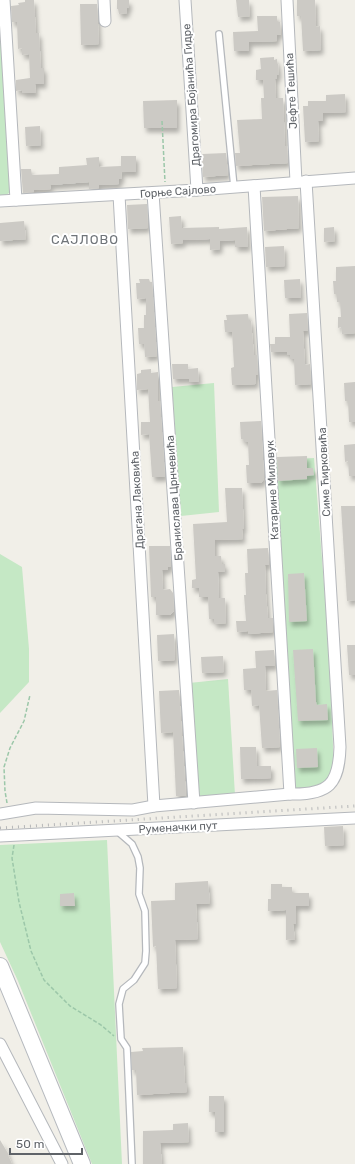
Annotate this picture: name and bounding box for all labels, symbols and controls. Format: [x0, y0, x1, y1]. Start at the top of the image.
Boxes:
street label: Драгомира Бојанића Гидре [180, 23, 203, 167]
street label: Јефте Тешића [283, 53, 300, 129]
street label: Горње Сајлово [140, 182, 217, 201]
district label: САЈЛОВО [51, 232, 119, 247]
street label: Симе Ћирковића [316, 427, 333, 517]
street label: Бранислава Црнчевића [164, 435, 185, 561]
street label: Катарине Миловук [263, 440, 282, 540]
street label: Драгана Лаковића [128, 451, 147, 549]
street label: Руменачки пут [138, 819, 218, 836]
scale bar [10, 1130, 82, 1156]
text: 50 m [16, 1137, 44, 1151]

